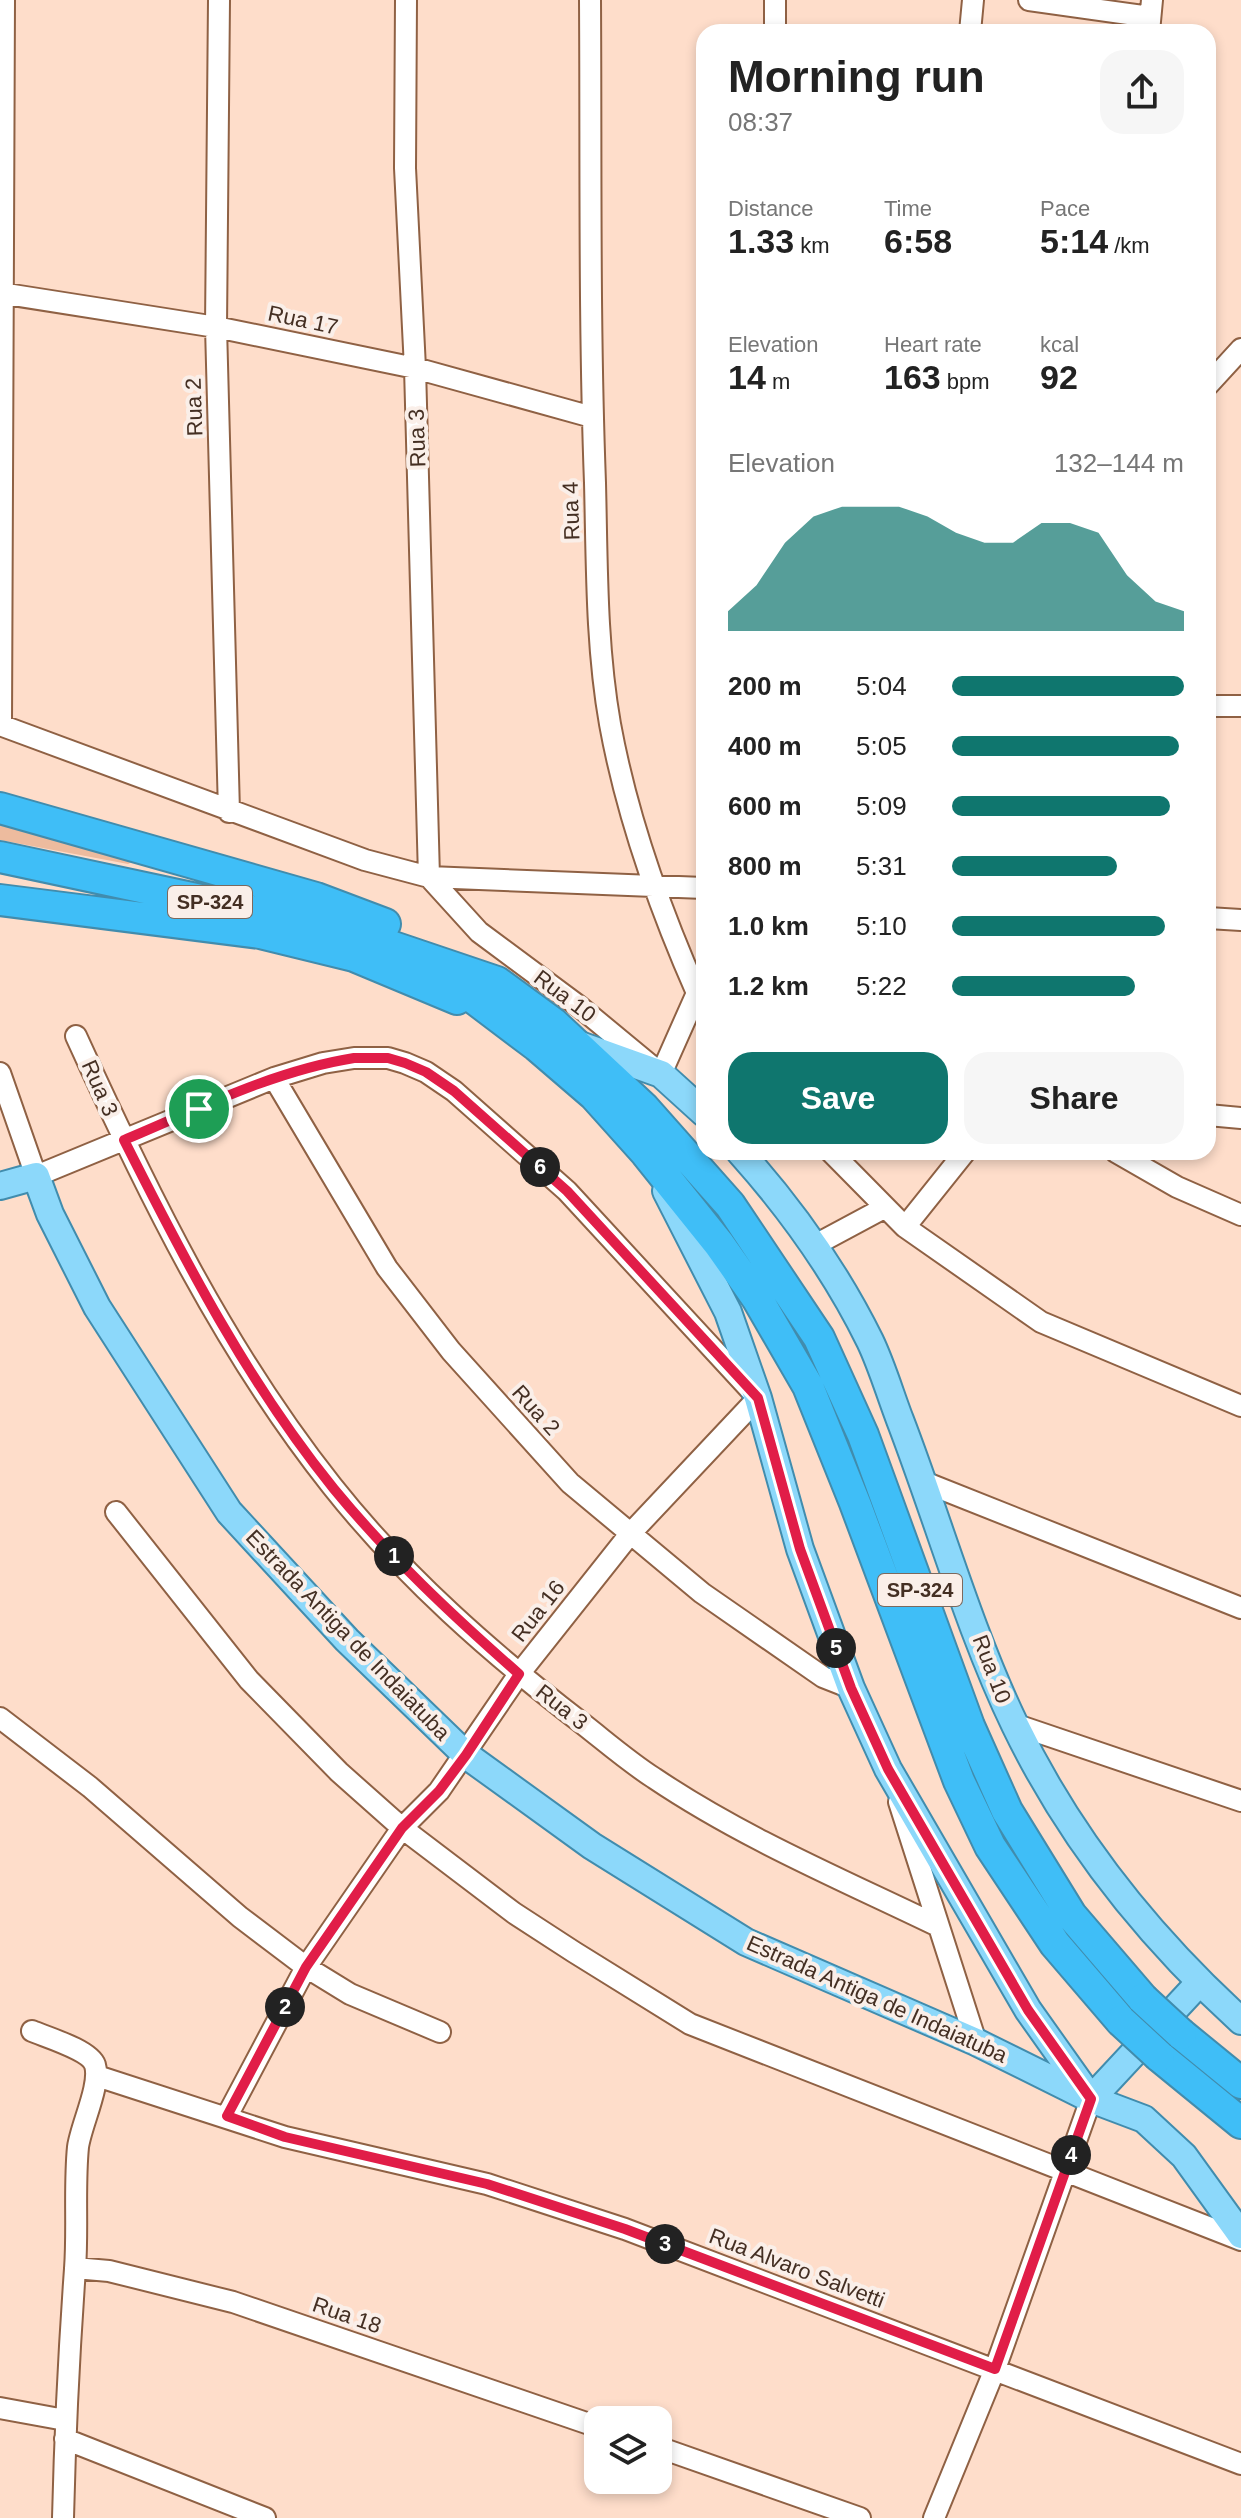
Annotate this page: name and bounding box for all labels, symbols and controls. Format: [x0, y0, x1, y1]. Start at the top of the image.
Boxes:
button: share [1100, 50, 1184, 134]
text: Morning run [728, 52, 985, 101]
text: 08:37 [728, 107, 793, 137]
text: Distance [728, 196, 814, 221]
text: Time [884, 196, 932, 221]
text: Pace [1040, 196, 1090, 221]
text: 1.33 [728, 222, 794, 260]
text: 6:58 [884, 222, 952, 260]
text: 5:14 [1040, 222, 1108, 260]
text: km [794, 233, 830, 258]
text: /km [1108, 233, 1150, 258]
street label: Rua 17 [266, 300, 340, 340]
text: Elevation [728, 332, 819, 357]
text: Heart rate [884, 332, 982, 357]
text: kcal [1040, 332, 1079, 357]
text: 14 [728, 358, 766, 396]
text: 163 [884, 358, 941, 396]
text: 92 [1040, 358, 1078, 396]
text: m [766, 369, 790, 394]
text: bpm [941, 369, 990, 394]
street label: Rua 2 [180, 377, 208, 437]
street label: Rua 3 [403, 408, 431, 468]
text: Elevation [728, 448, 835, 478]
text: 132–144 m [1054, 448, 1184, 478]
street label: Rua 4 [557, 481, 585, 541]
text: 200 m [728, 671, 802, 701]
text: 5:04 [856, 671, 907, 701]
text: 400 m [728, 731, 802, 761]
text: 5:05 [856, 731, 907, 761]
text: 600 m [728, 791, 802, 821]
text: 5:09 [856, 791, 907, 821]
text: 800 m [728, 851, 802, 881]
text: 5:31 [856, 851, 907, 881]
road number: SP-324 [168, 886, 252, 918]
text: 1.0 km [728, 911, 809, 941]
text: 5:10 [856, 911, 907, 941]
street label: Rua 10 [529, 965, 601, 1027]
text: 1.2 km [728, 971, 809, 1001]
text: 5:22 [856, 971, 907, 1001]
button: Save [728, 1052, 948, 1144]
button: Share [964, 1052, 1184, 1144]
street label: Rua 3 [77, 1056, 123, 1120]
pin [165, 1075, 233, 1143]
icon: arrive [177, 1087, 221, 1131]
pin: 6 [520, 1147, 560, 1187]
text: 6 [534, 1154, 546, 1179]
street label: Rua 2 [507, 1380, 565, 1440]
street label: Estrada Antiga de Indaiatuba [241, 1525, 456, 1746]
pin: 1 [374, 1536, 414, 1576]
text: 1 [388, 1543, 400, 1568]
road number: SP-324 [878, 1574, 962, 1606]
street label: Rua 16 [506, 1575, 570, 1647]
pin: 5 [816, 1628, 856, 1668]
street label: Rua 10 [968, 1631, 1016, 1707]
text: 5 [830, 1635, 842, 1660]
street label: Rua 3 [531, 1679, 593, 1735]
street label: Estrada Antiga de Indaiatuba [743, 1930, 1012, 2068]
pin: 2 [265, 1987, 305, 2027]
text: 2 [279, 1994, 291, 2019]
pin: 4 [1051, 2135, 1091, 2175]
text: 4 [1065, 2142, 1077, 2167]
street label: Rua Alvaro Salvetti [706, 2223, 888, 2313]
pin: 3 [645, 2224, 685, 2264]
text: 3 [659, 2231, 671, 2256]
street label: Rua 18 [309, 2292, 385, 2338]
map controls [584, 2406, 672, 2494]
button: layers [584, 2406, 672, 2494]

